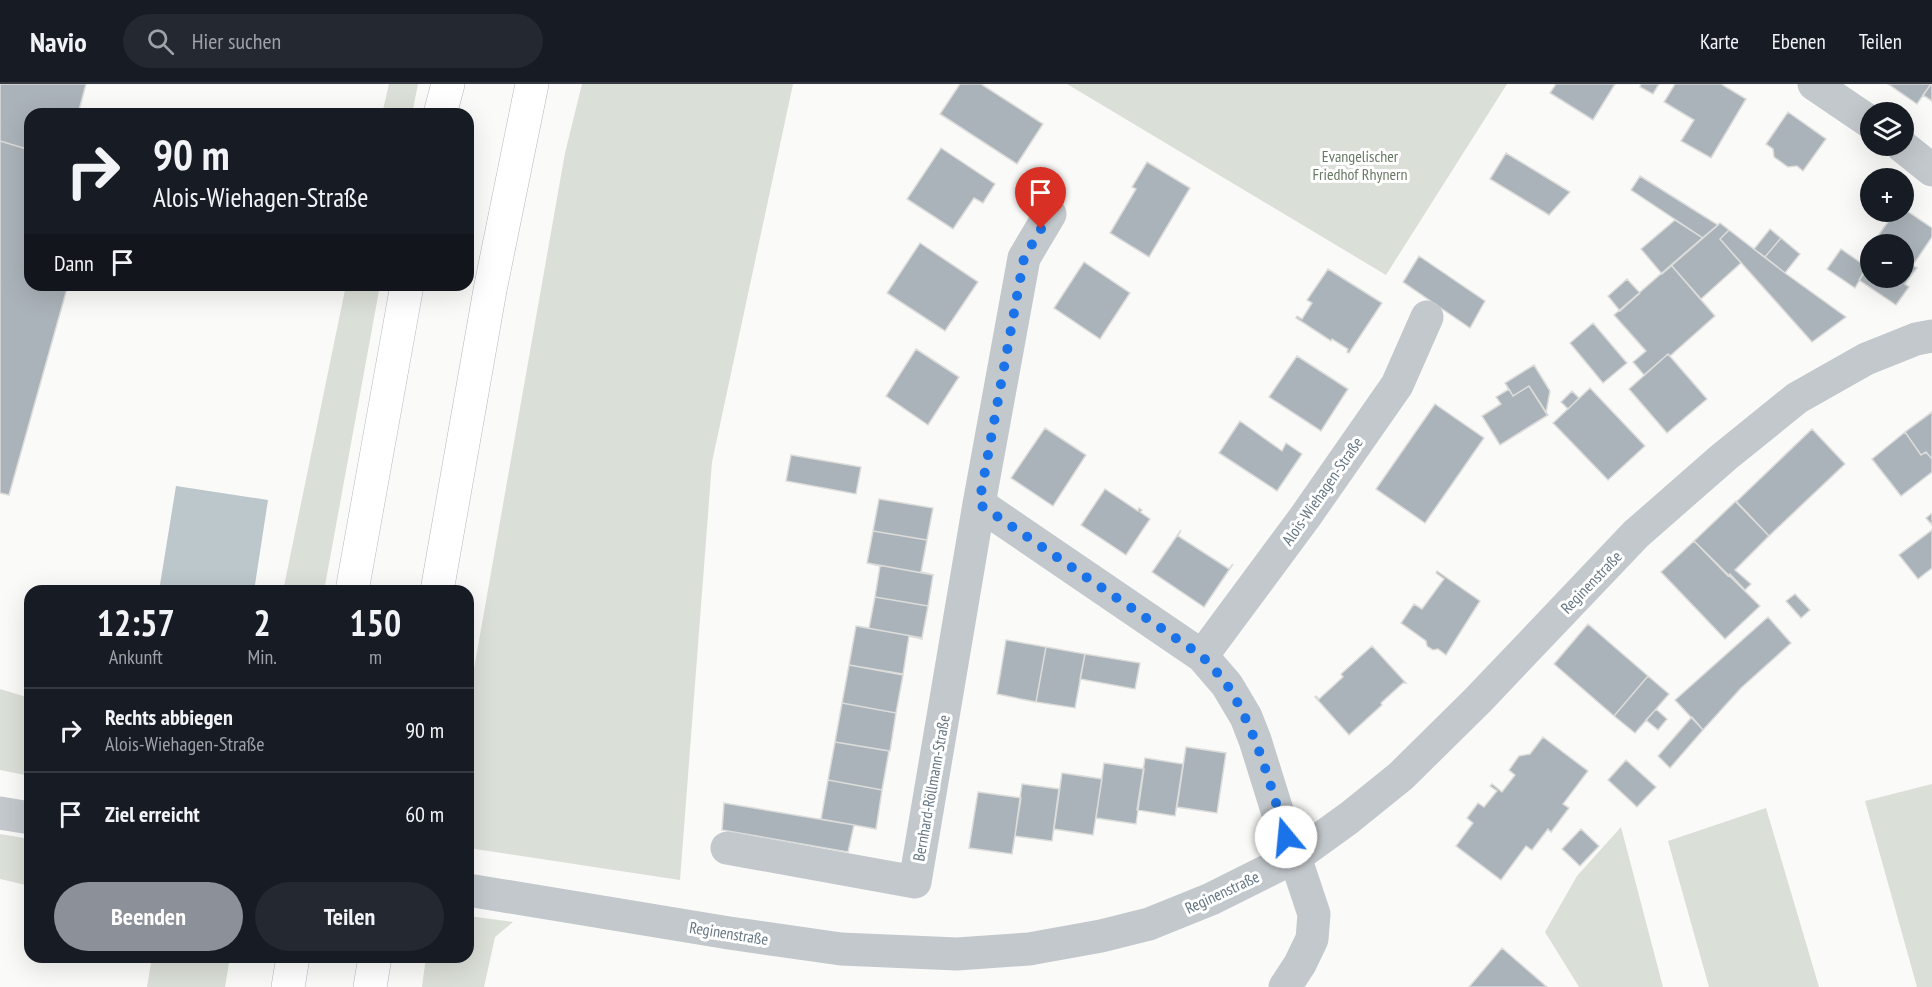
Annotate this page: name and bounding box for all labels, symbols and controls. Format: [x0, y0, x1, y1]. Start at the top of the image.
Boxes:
search box [123, 14, 543, 68]
text: Navio [30, 23, 87, 60]
icon: search [144, 25, 177, 58]
text: Hier suchen [192, 27, 281, 55]
text: Karte [1700, 28, 1739, 55]
text: Ebenen [1772, 28, 1826, 55]
text: Teilen [1859, 28, 1902, 55]
map controls [1860, 102, 1914, 288]
button: layers [1860, 102, 1914, 156]
text: 90 m [153, 127, 230, 182]
icon: right [54, 132, 132, 210]
park label: Evangelischer Friedhof Rhynern [1312, 146, 1408, 184]
pin [1015, 167, 1066, 229]
button: + [1860, 168, 1914, 222]
icon: arrive [1024, 176, 1057, 209]
text: Alois-Wiehagen-Straße [153, 180, 368, 214]
button: − [1860, 234, 1914, 288]
icon: arrive [106, 246, 139, 279]
text: Dann [54, 249, 94, 277]
street label: Alois-Wiehagen-Straße [1277, 433, 1367, 549]
street label: Reginenstraße [1556, 546, 1626, 618]
text: 12:57 [97, 599, 175, 646]
text: 2 [254, 599, 271, 646]
text: 150 [350, 599, 401, 646]
text: Ankunft [109, 644, 163, 670]
text: Min. [247, 644, 277, 670]
text: m [369, 644, 382, 670]
text: Rechts abbiegen [105, 703, 233, 731]
street label: Bernhard-Röllmann-Straße [908, 713, 954, 863]
icon: right [54, 714, 87, 747]
text: 90 m [405, 716, 444, 744]
text: Alois-Wiehagen-Straße [105, 731, 264, 757]
icon: arrive [54, 798, 87, 831]
text: Ziel erreicht [105, 800, 200, 828]
text: 60 m [405, 800, 444, 828]
position arrow [1254, 805, 1318, 869]
street label: Reginenstraße [1182, 866, 1262, 918]
button: Beenden [54, 882, 243, 951]
button: Teilen [255, 882, 444, 951]
street label: Reginenstraße [688, 917, 770, 949]

